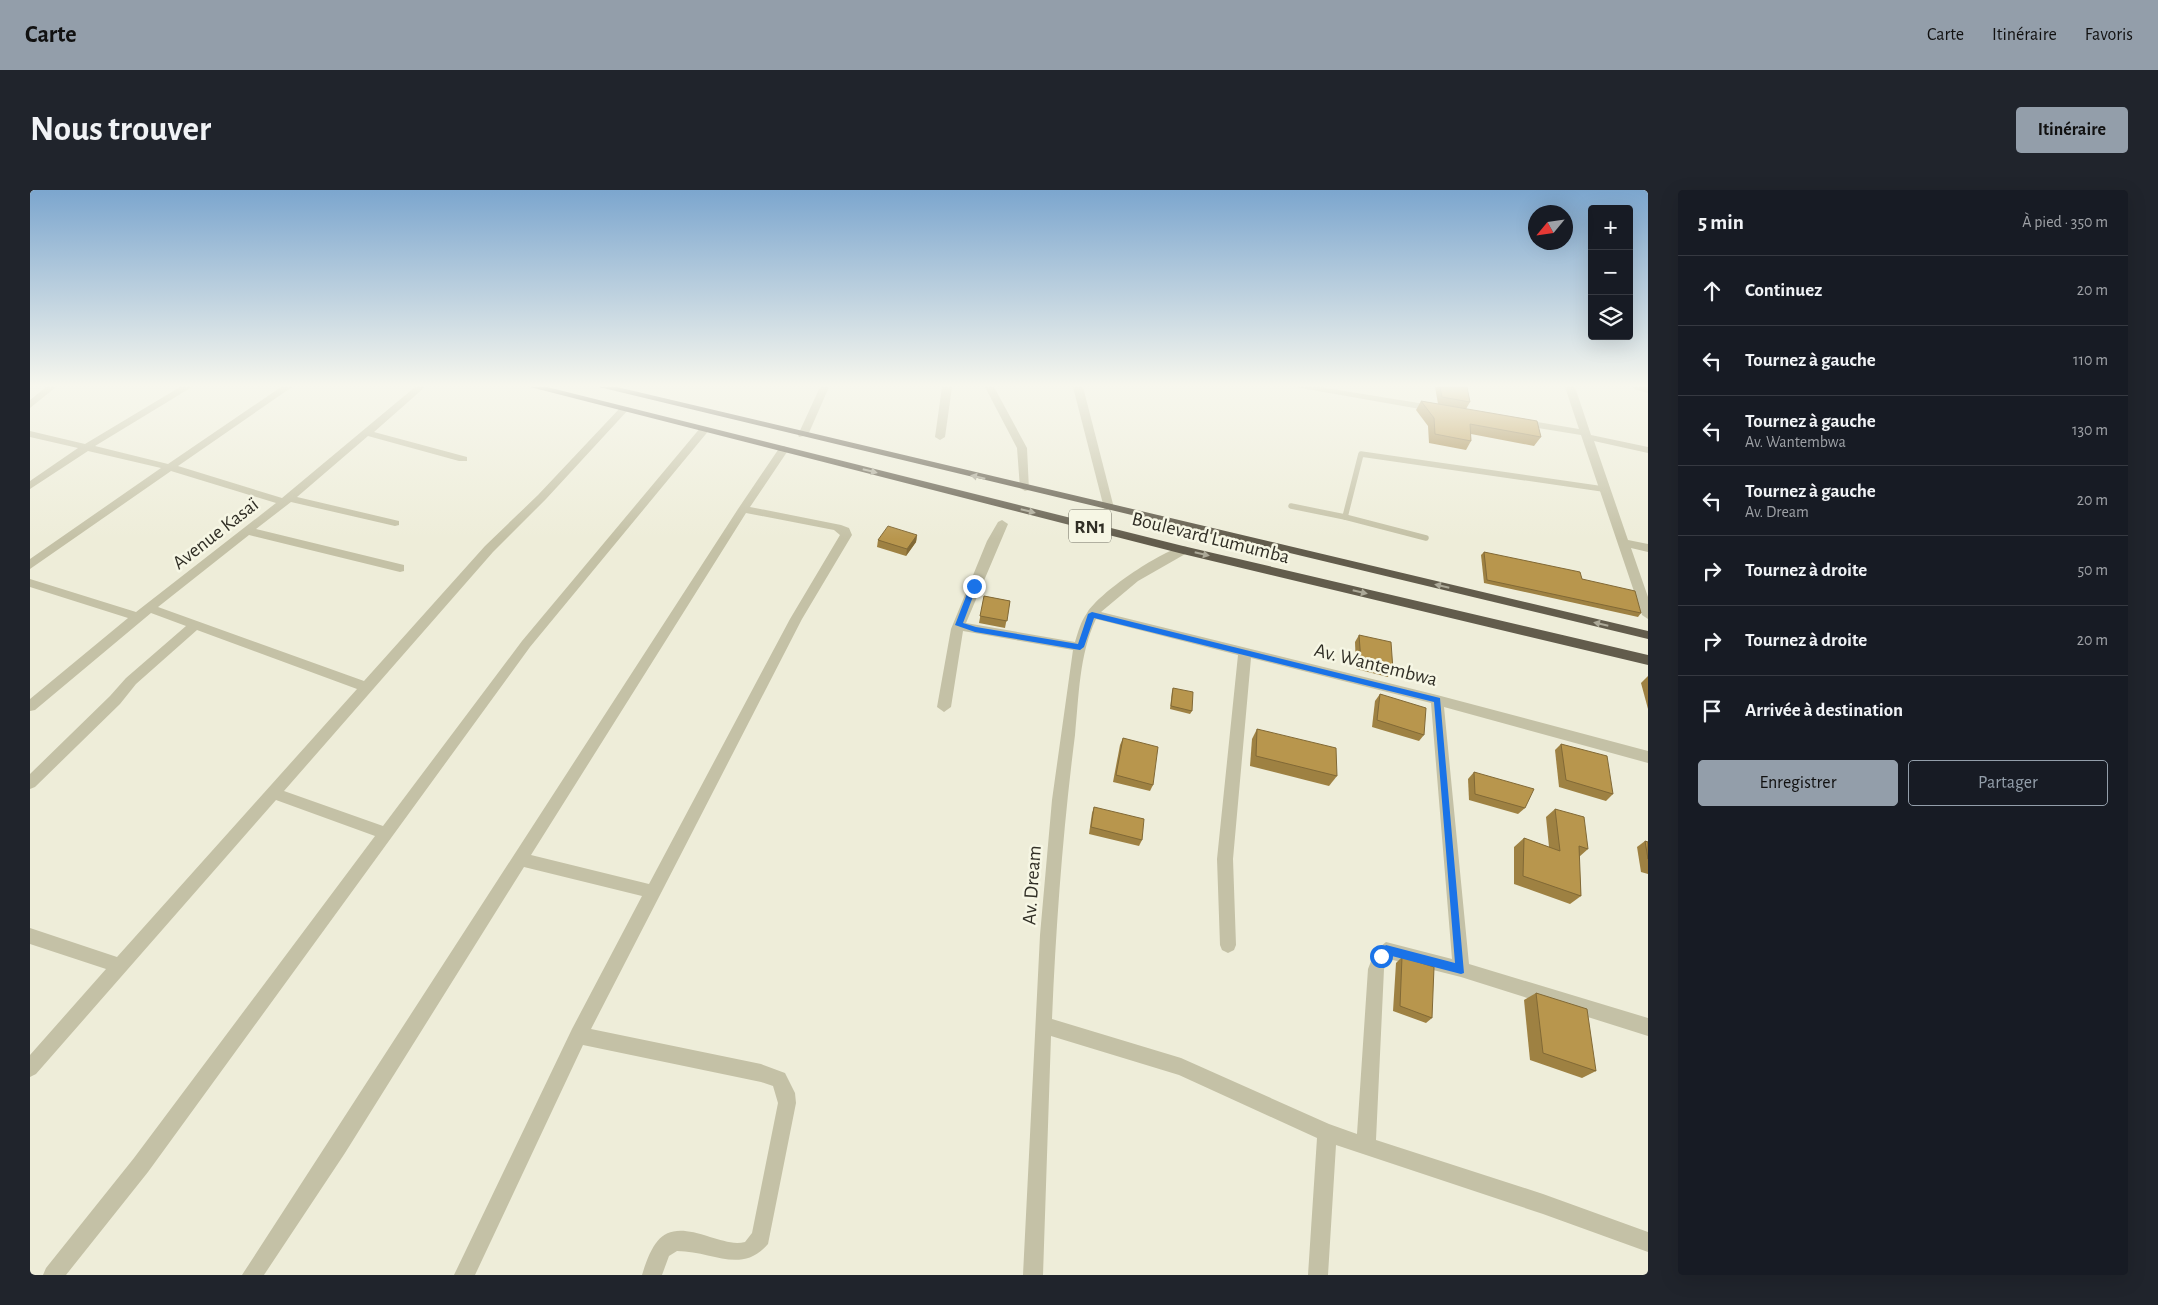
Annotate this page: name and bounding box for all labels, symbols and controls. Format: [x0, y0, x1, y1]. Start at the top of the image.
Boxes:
text: Carte [25, 23, 77, 47]
text: Carte [1927, 26, 1964, 44]
text: Itinéraire [1992, 26, 2057, 44]
text: Favoris [2085, 26, 2133, 44]
button: Itinéraire [2016, 107, 2128, 153]
text: Nous trouver [30, 112, 211, 147]
north arrow [1528, 205, 1573, 250]
map controls [1588, 205, 1633, 340]
button: + [1588, 205, 1633, 250]
text: 5 min [1698, 212, 1744, 233]
text: À pied · 350 m [2022, 214, 2108, 230]
button: − [1588, 250, 1633, 295]
icon: ahead [1698, 277, 1726, 305]
text: Continuez [1745, 281, 1822, 300]
text: 20 m [2077, 282, 2108, 298]
button: layers [1588, 295, 1633, 340]
icon: left [1698, 347, 1726, 375]
text: Tournez à gauche [1745, 351, 1876, 370]
text: 110 m [2073, 352, 2108, 368]
text: Tournez à gauche [1745, 412, 1876, 431]
icon: left [1698, 417, 1726, 445]
text: 130 m [2072, 422, 2108, 438]
text: Av. Wantembwa [1745, 434, 1846, 450]
one-way arrow [863, 467, 878, 475]
one-way arrow [970, 473, 985, 481]
text: Tournez à gauche [1745, 482, 1876, 501]
icon: left [1698, 487, 1726, 515]
text: 20 m [2077, 492, 2108, 508]
street label: Avenue Kasaï [169, 494, 263, 573]
text: Av. Dream [1745, 504, 1809, 520]
one-way arrow [1020, 507, 1035, 515]
street label: Boulevard Lumumba [1130, 509, 1292, 567]
road number: RN1 [1069, 510, 1111, 542]
one-way arrow [1195, 550, 1210, 558]
icon: right [1698, 557, 1726, 585]
text: Tournez à droite [1745, 561, 1867, 580]
text: 50 m [2077, 562, 2108, 578]
route end [963, 575, 986, 598]
one-way arrow [1435, 582, 1450, 590]
one-way arrow [1353, 588, 1368, 596]
one-way arrow [1593, 620, 1608, 628]
icon: right [1698, 627, 1726, 655]
text: Tournez à droite [1745, 631, 1867, 650]
text: 20 m [2077, 632, 2108, 648]
street label: Av. Wantembwa [1312, 640, 1439, 690]
icon: arrive [1698, 697, 1726, 725]
text: Arrivée à destination [1745, 701, 1903, 720]
button: Enregistrer [1698, 760, 1898, 806]
button: Partager [1908, 760, 2108, 806]
street label: Av. Dream [1019, 845, 1045, 926]
route start [1370, 945, 1393, 968]

